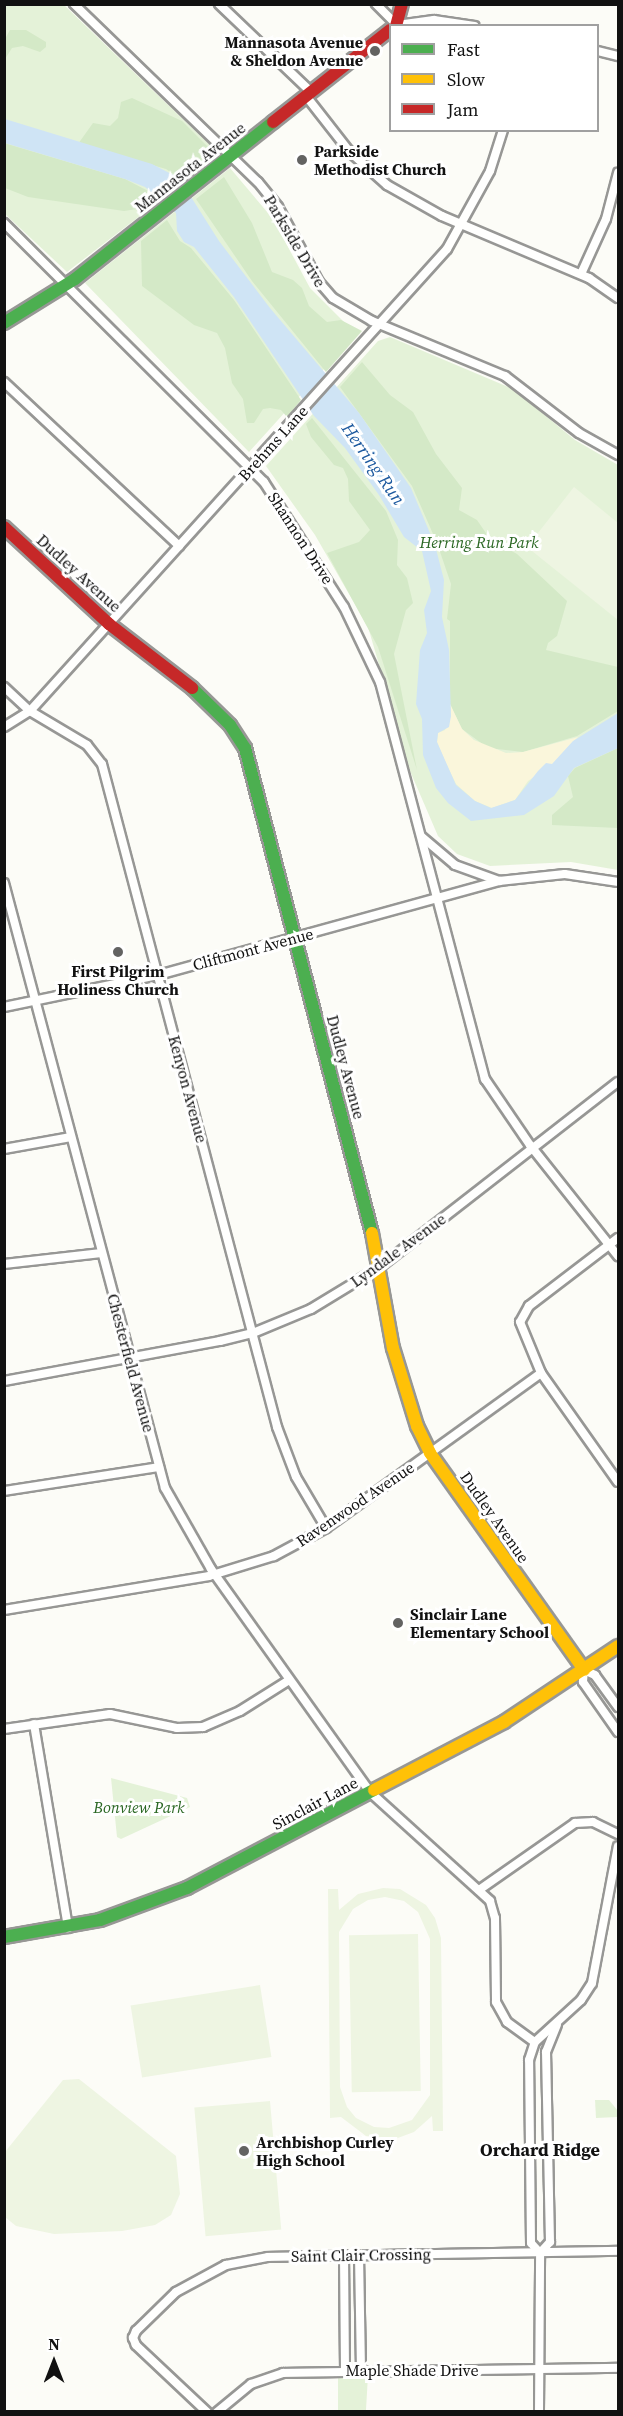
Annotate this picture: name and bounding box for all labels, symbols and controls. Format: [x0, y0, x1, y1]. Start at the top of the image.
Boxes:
legend [389, 24, 599, 132]
place label: Mannasota Avenue & Sheldon Avenue [225, 32, 363, 70]
text: Fast [447, 37, 480, 62]
marker: Mannasota Avenue & Sheldon Avenue [368, 44, 382, 58]
text: Slow [447, 67, 485, 92]
text: Jam [447, 97, 479, 122]
street label: Mannasota Avenue [131, 118, 249, 216]
place label: Parkside Methodist Church [314, 141, 446, 179]
marker: Parkside Methodist Church [295, 153, 309, 167]
street label: Parkside Drive [260, 192, 330, 290]
street label: Brehms Lane [234, 401, 312, 485]
water label: Herring Run [337, 419, 409, 509]
street label: Shannon Drive [264, 488, 338, 588]
street label: Dudley Avenue [33, 530, 125, 616]
park label: Herring Run Park [419, 532, 539, 552]
street label: Cliftmont Avenue [191, 924, 315, 974]
marker: First Pilgrim Holiness Church [111, 945, 125, 959]
place label: First Pilgrim Holiness Church [57, 961, 179, 999]
street label: Dudley Avenue [323, 1013, 369, 1121]
street label: Kenyon Avenue [164, 1033, 212, 1145]
street label: Lyndale Avenue [347, 1209, 449, 1291]
street label: Chesterfield Avenue [103, 1292, 159, 1434]
street label: Ravenwood Avenue [292, 1457, 418, 1551]
street label: Dudley Avenue [457, 1468, 533, 1566]
place label: Sinclair Lane Elementary School [410, 1604, 549, 1642]
marker: Sinclair Lane Elementary School [391, 1616, 405, 1630]
street label: Sinclair Lane [269, 1773, 361, 1833]
park label: Bonview Park [93, 1797, 185, 1817]
place label: Archbishop Curley High School [256, 2132, 394, 2170]
district label: Orchard Ridge [480, 2139, 600, 2161]
marker: Archbishop Curley High School [237, 2144, 251, 2158]
street label: Saint Clair Crossing [291, 2244, 431, 2266]
north arrow [24, 2332, 84, 2392]
text: N [48, 2333, 60, 2355]
street label: Maple Shade Drive [345, 2360, 479, 2380]

